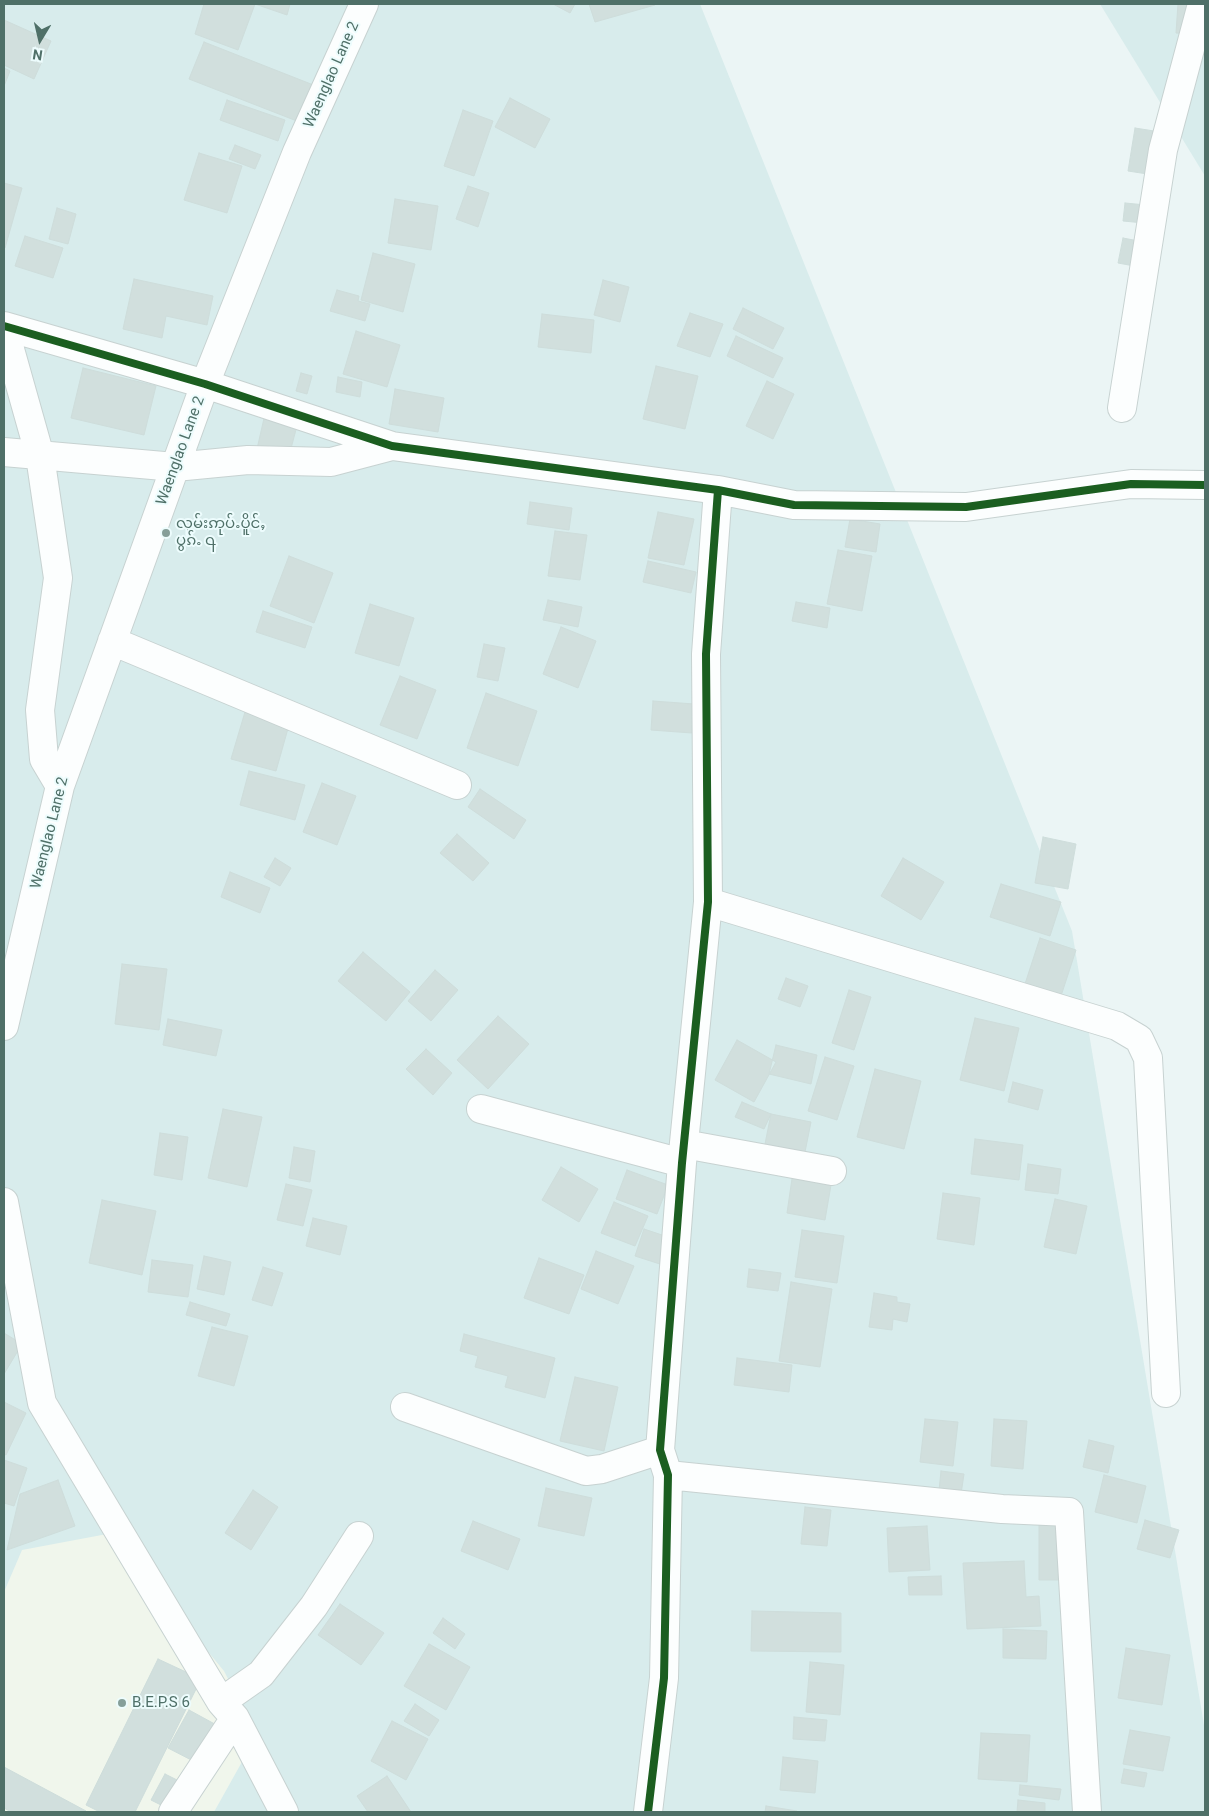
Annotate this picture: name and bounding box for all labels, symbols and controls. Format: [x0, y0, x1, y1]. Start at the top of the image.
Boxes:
north arrow [15, 15, 65, 65]
street label: Waenglao Lane 2 [300, 19, 364, 131]
text: N [32, 46, 44, 63]
street label: Waenglao Lane 2 [153, 394, 209, 508]
place label: လုမ်းဢုပ်ႉပိူင်ႇ ပွၵ်ႉ ႖ [176, 515, 265, 550]
marker: လုမ်းဢုပ်ႉပိူင်ႇ ပွၵ်ႉ ႖ [160, 527, 172, 539]
street label: Waenglao Lane 2 [27, 775, 73, 891]
place label: B.E.P.S 6 [132, 1694, 190, 1712]
marker: B.E.P.S 6 [116, 1697, 128, 1709]

